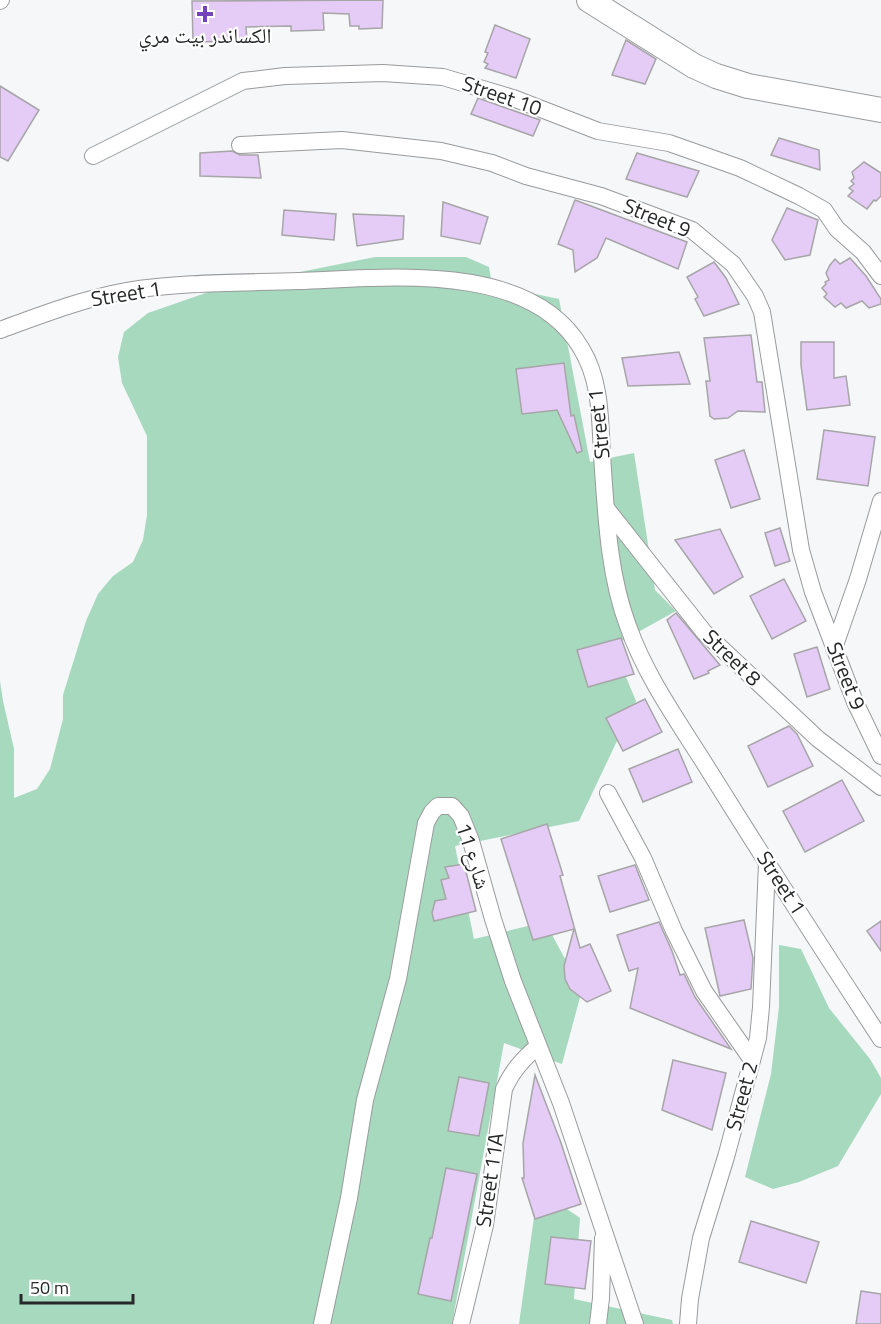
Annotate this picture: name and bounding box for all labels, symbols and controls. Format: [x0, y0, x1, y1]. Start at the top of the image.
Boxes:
marker: الكساندر بيت مري [198, 7, 212, 21]
place label: الكساندر بيت مري [139, 19, 271, 52]
street label: Street 10 [458, 67, 546, 124]
street label: Street 9 [619, 189, 696, 245]
street label: Street 1 [89, 272, 163, 314]
street label: Street 1 [578, 387, 618, 461]
street label: Street 8 [696, 621, 769, 693]
street label: Street 9 [819, 637, 875, 714]
street label: شارع 11 [448, 818, 500, 893]
street label: Street 1 [749, 844, 814, 921]
street label: Street 2 [716, 1058, 766, 1134]
street label: Street 11A [467, 1130, 512, 1229]
scale bar [21, 1267, 134, 1305]
text: 50 m [30, 1274, 69, 1301]

